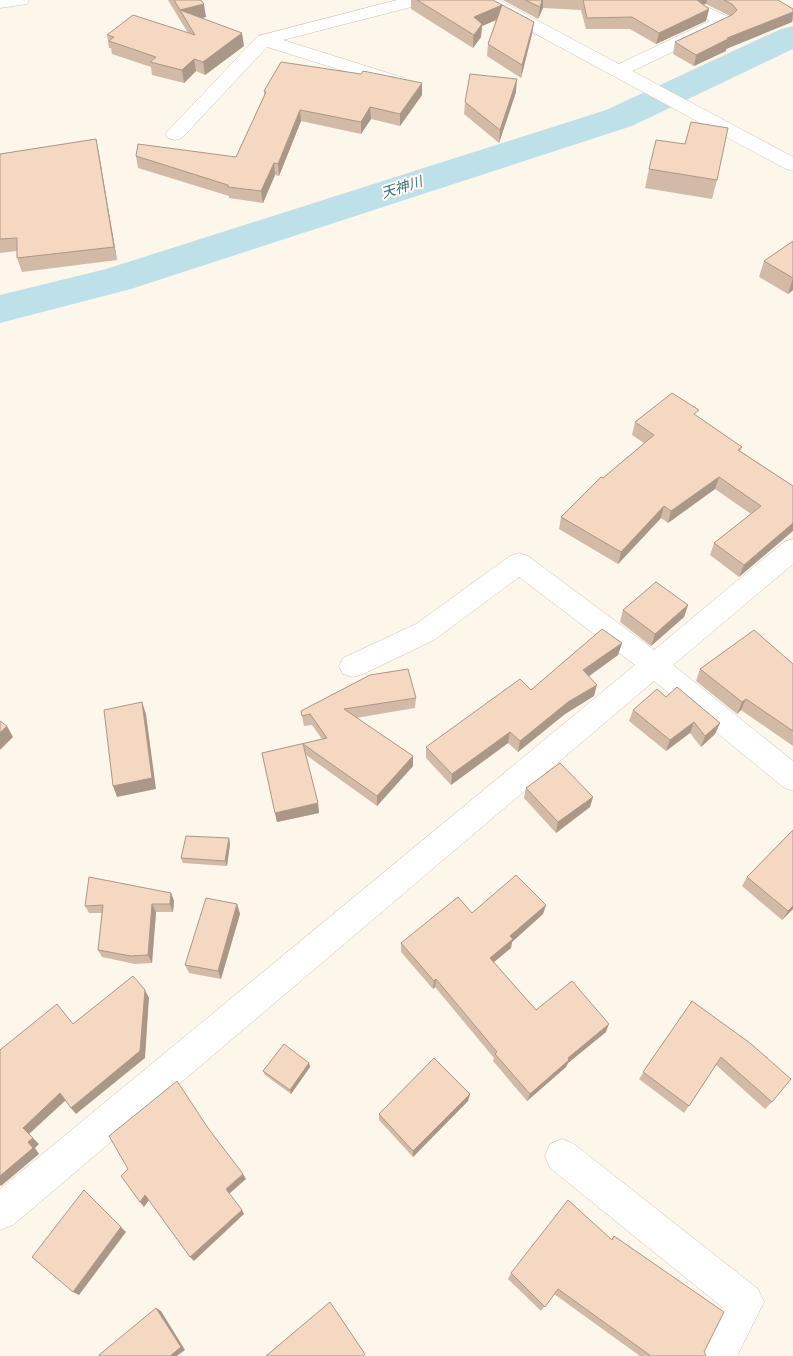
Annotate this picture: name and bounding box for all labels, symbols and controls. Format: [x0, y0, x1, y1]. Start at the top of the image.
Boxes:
water label: 天神川 [380, 173, 426, 201]

